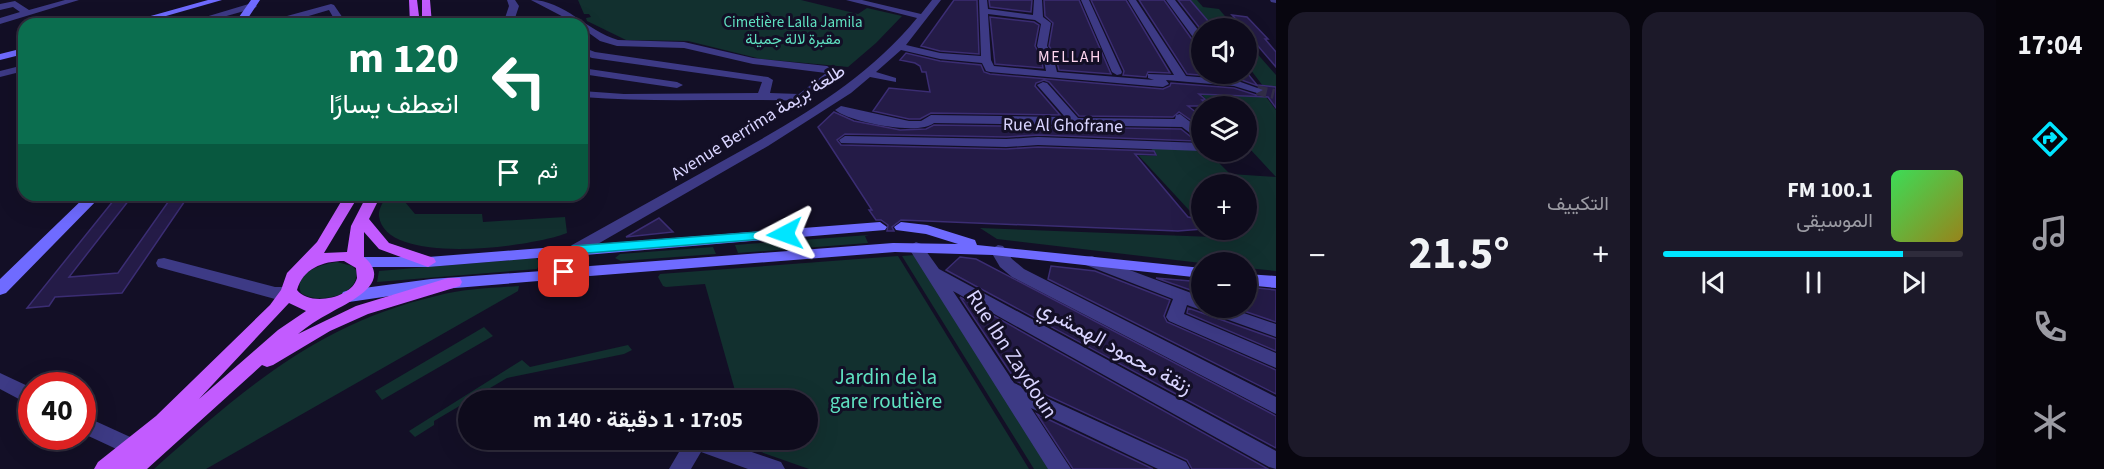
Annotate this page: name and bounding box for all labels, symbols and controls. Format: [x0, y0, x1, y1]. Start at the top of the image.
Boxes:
park label: Cimetière Lalla Jamila مقبرة لالة جميلة [724, 12, 863, 50]
map controls [1191, 18, 1257, 318]
button: sound [1191, 18, 1257, 84]
text: 17:04 [2017, 26, 2083, 65]
text: 120 m [348, 29, 459, 89]
icon: left [480, 42, 558, 120]
district label: MELLAH [1038, 46, 1102, 68]
street label: Avenue Berrima طلعة بريمة [666, 58, 850, 186]
text: انعطف يسارًا [329, 85, 459, 124]
button: layers [1191, 96, 1257, 162]
street label: Rue Al Ghofrane [1003, 112, 1123, 139]
icon: directions [2029, 118, 2071, 160]
text: ثم [537, 155, 558, 187]
icon: arrive [492, 156, 525, 189]
button: + [1191, 174, 1257, 240]
text: 100.1 FM [1787, 174, 1873, 206]
text: التكييف [1547, 190, 1609, 218]
position arrow [753, 202, 817, 266]
text: الموسيقى [1796, 207, 1873, 235]
icon: music [2029, 212, 2071, 254]
text: 21.5° [1408, 222, 1510, 286]
text: − [1309, 232, 1325, 279]
text: + [1593, 232, 1609, 279]
pin [538, 246, 589, 297]
button: − [1191, 252, 1257, 318]
icon: arrive [547, 255, 580, 288]
icon: previous [1697, 266, 1730, 299]
icon: pause [1797, 266, 1830, 299]
icon: next [1897, 266, 1930, 299]
street label: Rue Ibn Zaydoun [959, 284, 1065, 424]
street label: زنقة محمود الهمشري [1031, 292, 1198, 404]
icon: phone [2029, 306, 2071, 348]
park label: Jardin de la gare routière [830, 362, 942, 416]
speed limit sign: 40 [18, 372, 96, 450]
icon: climate [2029, 401, 2071, 443]
text: 17:05 · 1 دقيقة · 140 m [533, 404, 743, 436]

